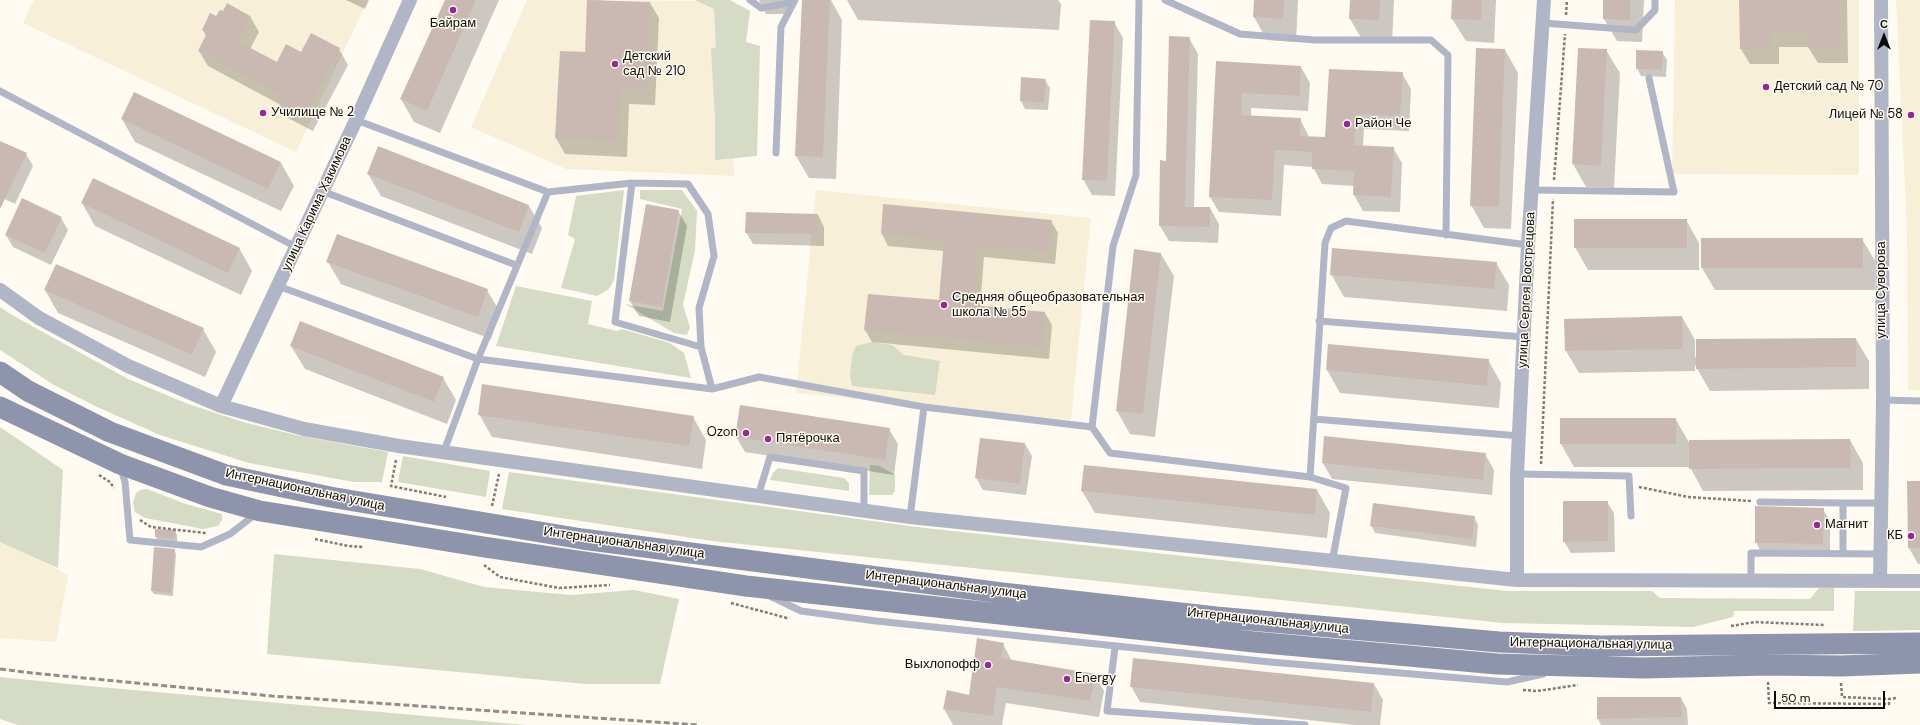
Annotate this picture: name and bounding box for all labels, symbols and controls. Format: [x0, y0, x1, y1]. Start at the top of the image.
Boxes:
marker: Байрам [448, 5, 458, 15]
place label: Байрам [430, 16, 476, 32]
north arrow [1864, 16, 1904, 56]
text: С [1880, 17, 1888, 31]
place label: Детский сад № 210 [623, 49, 686, 80]
marker: Детский сад № 210 [610, 59, 620, 69]
place label: Детский сад № 70 [1774, 79, 1883, 95]
marker: Детский сад № 70 [1761, 82, 1771, 92]
place label: Училище № 2 [271, 105, 354, 121]
place label: Лицей № 58 [1829, 107, 1903, 123]
marker: Училище № 2 [258, 108, 268, 118]
marker: Лицей № 58 [1906, 110, 1916, 120]
place label: Район Че [1355, 116, 1411, 132]
marker: Район Че [1342, 119, 1352, 129]
street label: улица Карима Хакимова [279, 134, 355, 274]
street label: улица Сергея Вострецова [1515, 211, 1539, 369]
street label: улица Суворова [1874, 241, 1890, 339]
place label: Средняя общеобразовательная школа № 55 [952, 290, 1144, 321]
marker: Средняя общеобразовательная школа № 55 [939, 300, 949, 310]
place label: Ozon [707, 425, 738, 441]
marker: Ozon [741, 428, 751, 438]
place label: Пятёрочка [776, 431, 840, 447]
marker: Пятёрочка [763, 434, 773, 444]
street label: Интернациональная улица [224, 465, 386, 515]
place label: Магнит [1825, 517, 1868, 533]
marker: Магнит [1812, 520, 1822, 530]
street label: Интернациональная улица [542, 524, 706, 562]
place label: КБ [1887, 528, 1903, 544]
marker: КБ [1906, 531, 1916, 541]
street label: Интернациональная улица [864, 567, 1028, 603]
street label: Интернациональная улица [1186, 605, 1350, 637]
street label: Интернациональная улица [1510, 635, 1672, 653]
place label: Выхлопофф [905, 657, 980, 673]
marker: Выхлопофф [983, 660, 993, 670]
place label: Energy [1075, 671, 1116, 687]
marker: Energy [1062, 674, 1072, 684]
scale bar [1776, 683, 1887, 709]
text: 50 m [1781, 690, 1810, 706]

